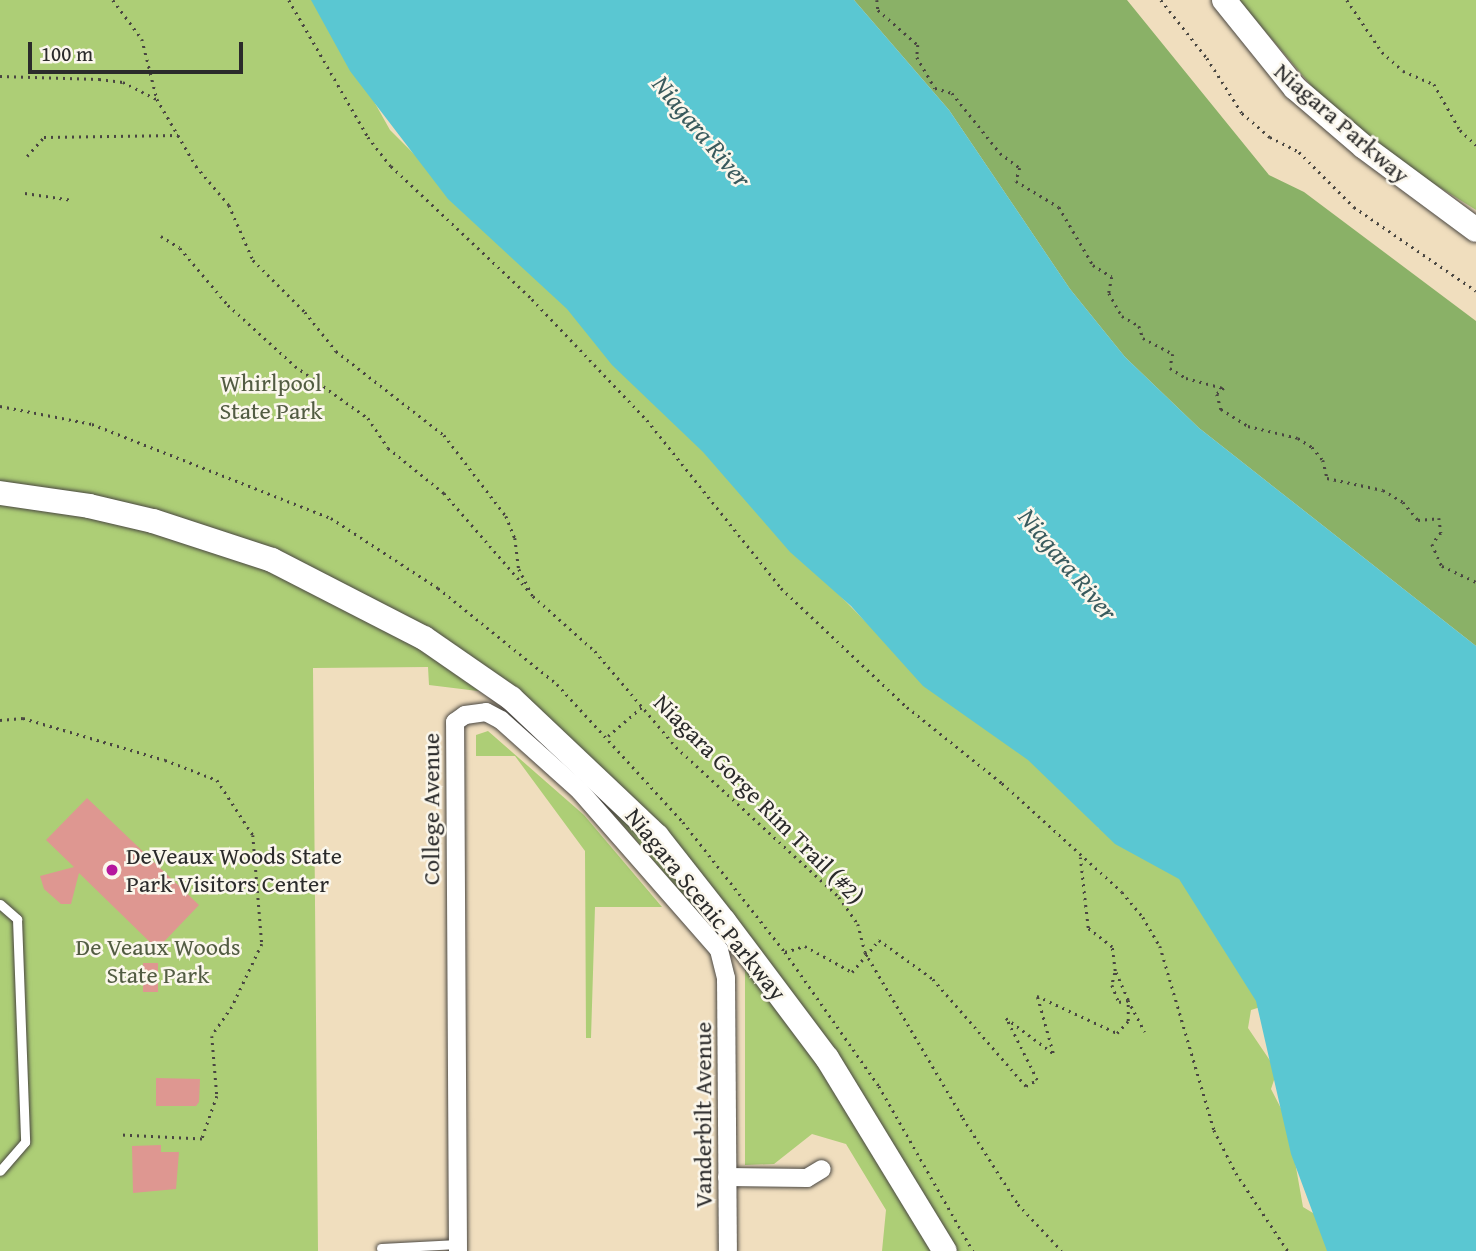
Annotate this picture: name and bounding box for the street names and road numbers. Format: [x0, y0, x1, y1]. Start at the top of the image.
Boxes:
street label: Niagara Parkway [1269, 56, 1415, 190]
street label: Niagara Gorge Rim Trail (#2) [648, 688, 870, 910]
street label: College Avenue [417, 733, 445, 885]
street label: Niagara Scenic Parkway [619, 802, 793, 1006]
street label: Vanderbilt Avenue [689, 1022, 717, 1208]

